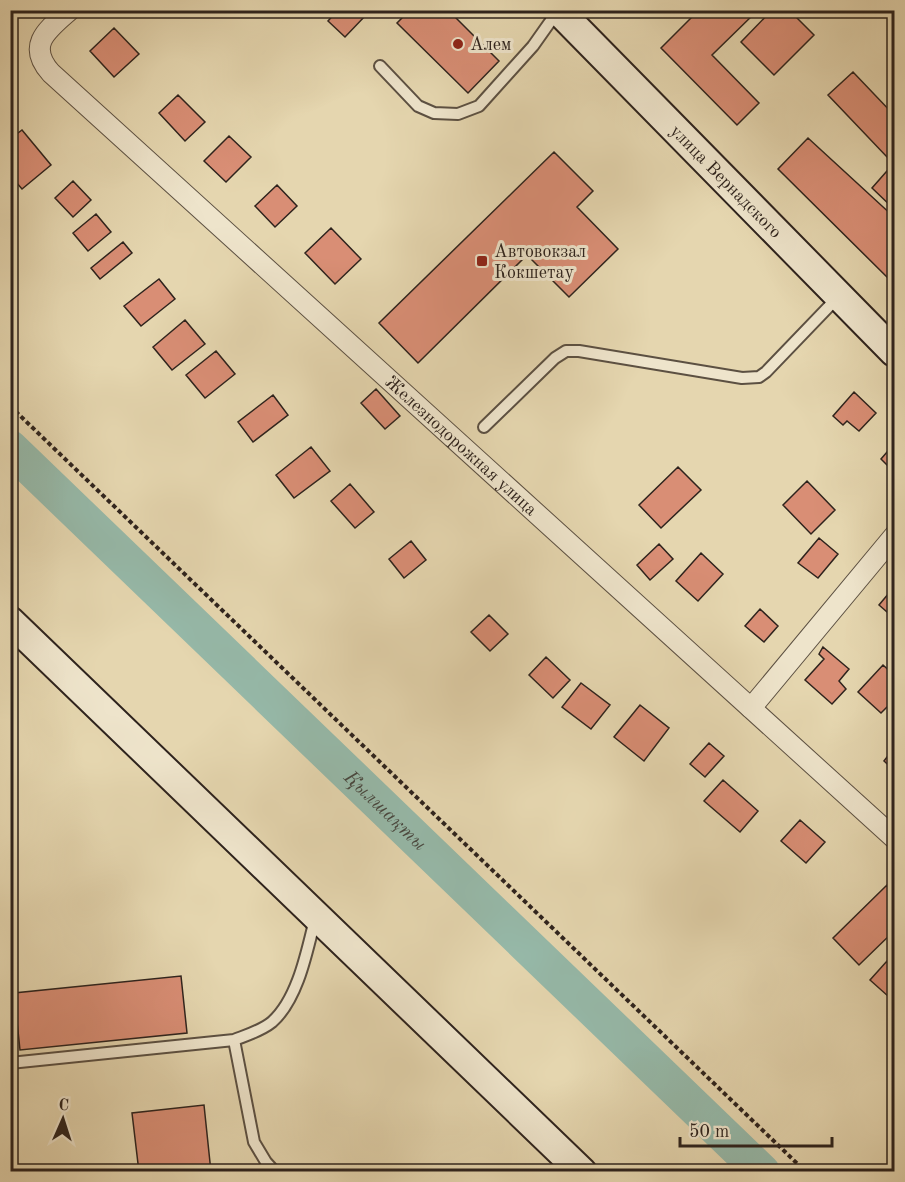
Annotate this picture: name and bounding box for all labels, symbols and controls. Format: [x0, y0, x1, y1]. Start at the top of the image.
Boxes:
place label: Алем [470, 36, 511, 54]
marker: Алем [451, 37, 465, 51]
street label: улица Вернадского [666, 122, 785, 242]
place label: Автовокзал Кокшетау [494, 243, 586, 282]
marker: Автовокзал Кокшетау [475, 254, 489, 268]
street label: Железнодорожная улица [381, 373, 540, 519]
water label: Қылшақты [339, 767, 430, 856]
north arrow [33, 1089, 93, 1149]
text: С [58, 1098, 69, 1114]
scale bar [680, 1110, 832, 1148]
text: 50 m [689, 1123, 729, 1141]

